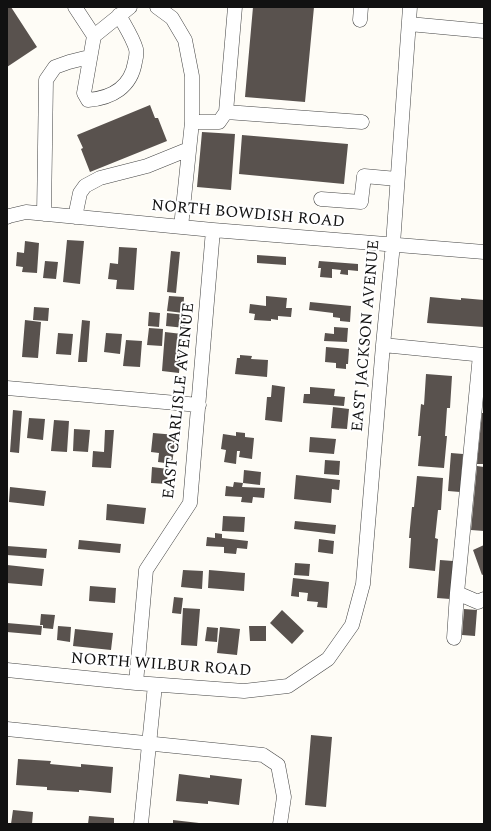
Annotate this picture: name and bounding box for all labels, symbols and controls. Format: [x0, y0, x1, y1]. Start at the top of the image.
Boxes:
street label: NORTH BOWDISH ROAD [150, 197, 346, 233]
street label: EAST JACKSON AVENUE [349, 239, 385, 433]
street label: EAST CARLISLE AVENUE [160, 302, 200, 500]
street label: NORTH WILBUR ROAD [70, 650, 252, 682]

